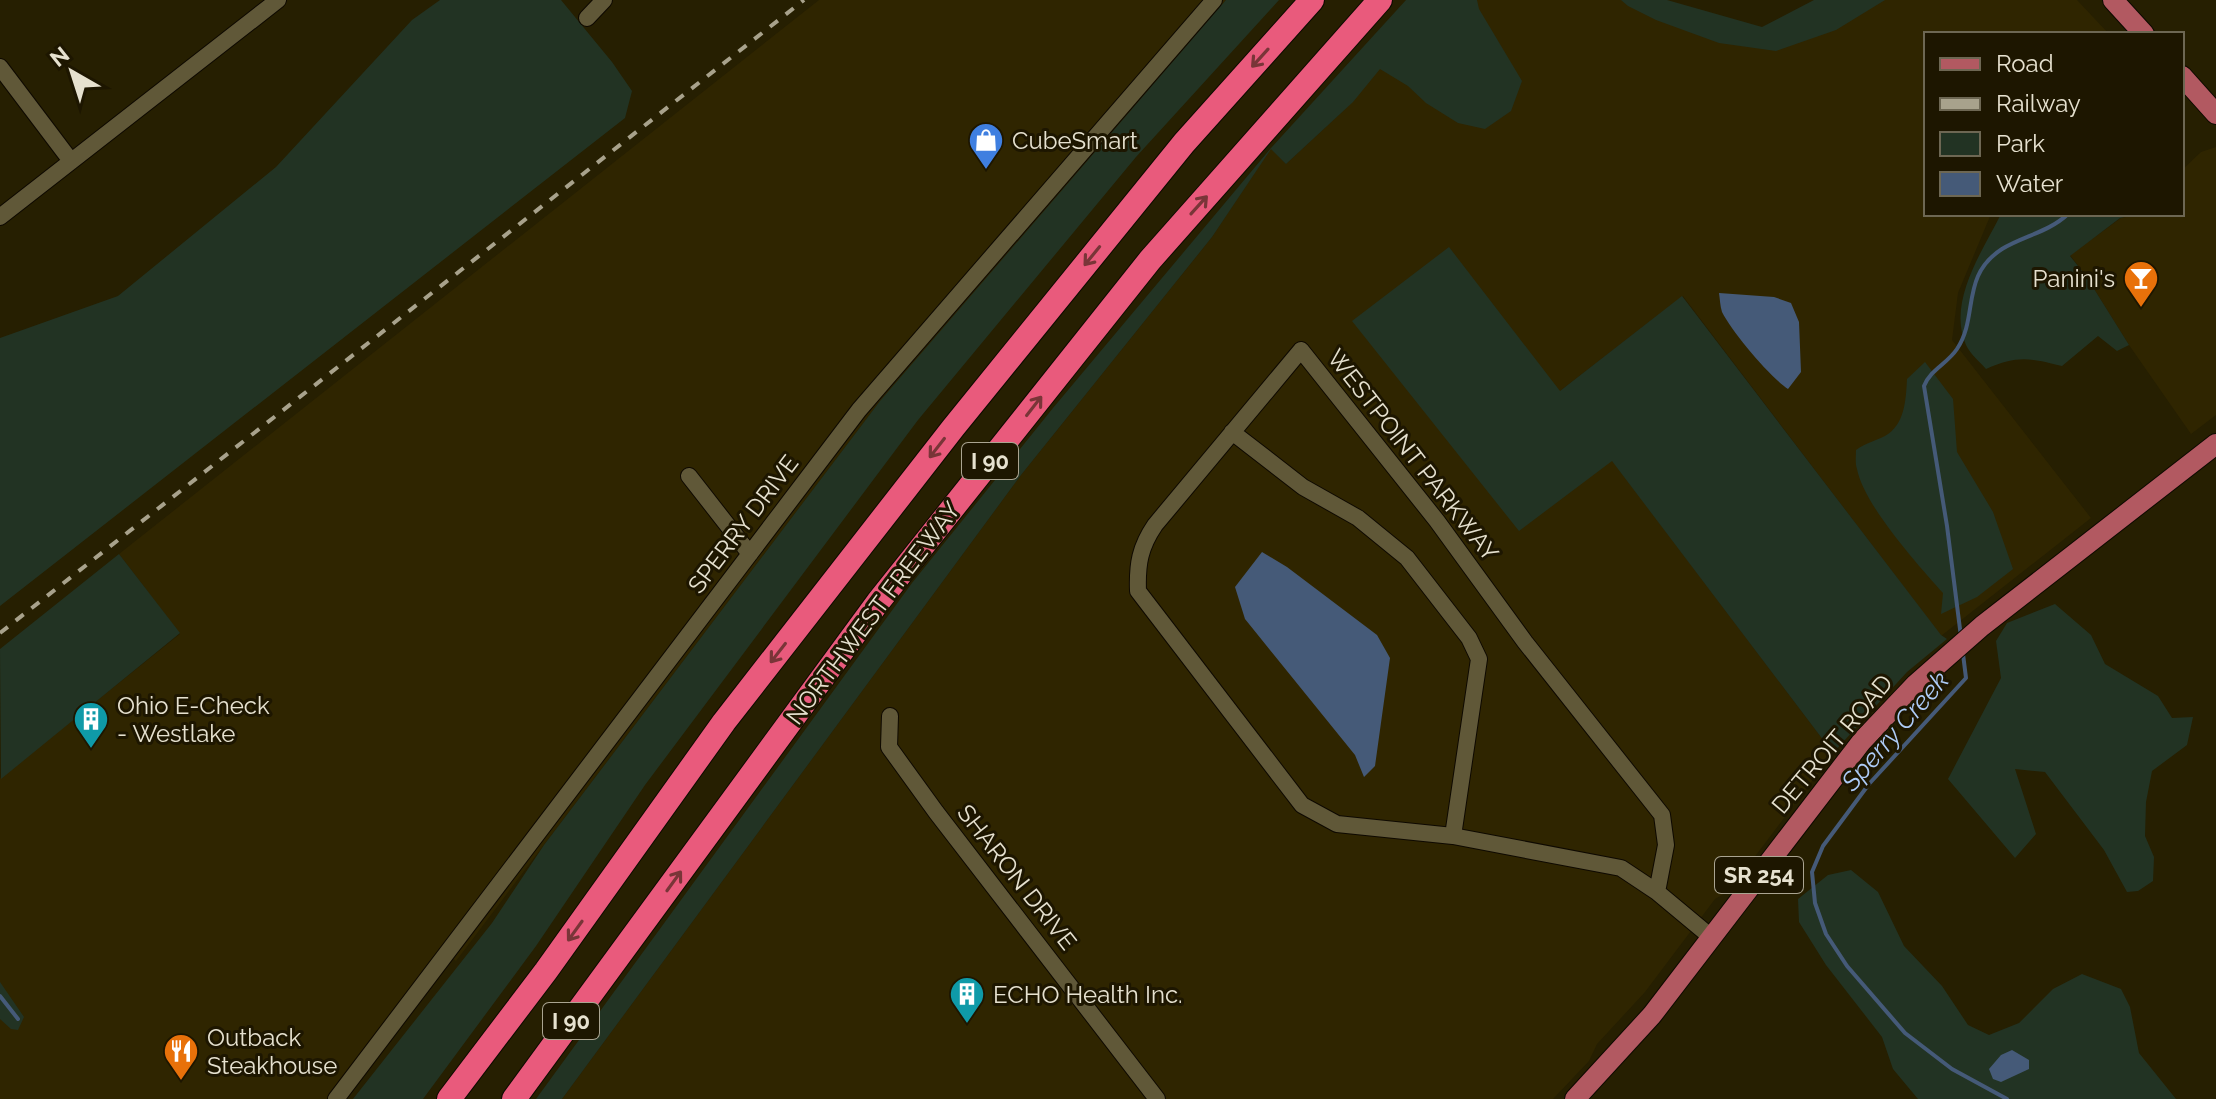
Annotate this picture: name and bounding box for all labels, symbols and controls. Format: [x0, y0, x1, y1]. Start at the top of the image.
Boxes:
north arrow [32, 32, 112, 112]
legend [1924, 32, 2184, 216]
text: N [45, 41, 74, 72]
one-way arrow [1251, 48, 1270, 68]
text: Road [1996, 49, 2054, 78]
text: Railway [1996, 89, 2081, 118]
shop icon: CubeSmart [967, 121, 1005, 171]
place label: CubeSmart [1012, 126, 1138, 155]
text: Park [1996, 129, 2045, 158]
text: Water [1996, 169, 2064, 198]
one-way arrow [1189, 195, 1207, 215]
one-way arrow [1083, 245, 1101, 266]
bar icon: Panini's [2122, 259, 2160, 309]
place label: Panini's [2033, 264, 2115, 293]
street label: WESTPOINT PARKWAY [1321, 343, 1505, 567]
one-way arrow [1025, 396, 1043, 417]
one-way arrow [929, 437, 946, 458]
road number: I 90 [962, 443, 1018, 479]
street label: SPERRY DRIVE [682, 449, 804, 599]
street label: NORTHWEST FREEWAY [780, 496, 966, 730]
one-way arrow [769, 642, 786, 663]
water label: Sperry Creek [1834, 665, 1955, 798]
street label: DETROIT ROAD [1765, 669, 1899, 819]
place label: Ohio E-Check - Westlake [117, 691, 270, 748]
building icon: Ohio E-Check - Westlake [72, 700, 110, 750]
street label: SHARON DRIVE [951, 799, 1083, 955]
road number: SR 254 [1715, 857, 1803, 893]
one-way arrow [666, 870, 682, 892]
one-way arrow [567, 919, 583, 941]
building icon: ECHO Health Inc. [948, 975, 986, 1025]
place label: ECHO Health Inc. [993, 980, 1183, 1009]
road number: I 90 [543, 1003, 599, 1039]
place label: Outback Steakhouse [207, 1023, 337, 1080]
restaurant icon: Outback Steakhouse [162, 1032, 200, 1082]

